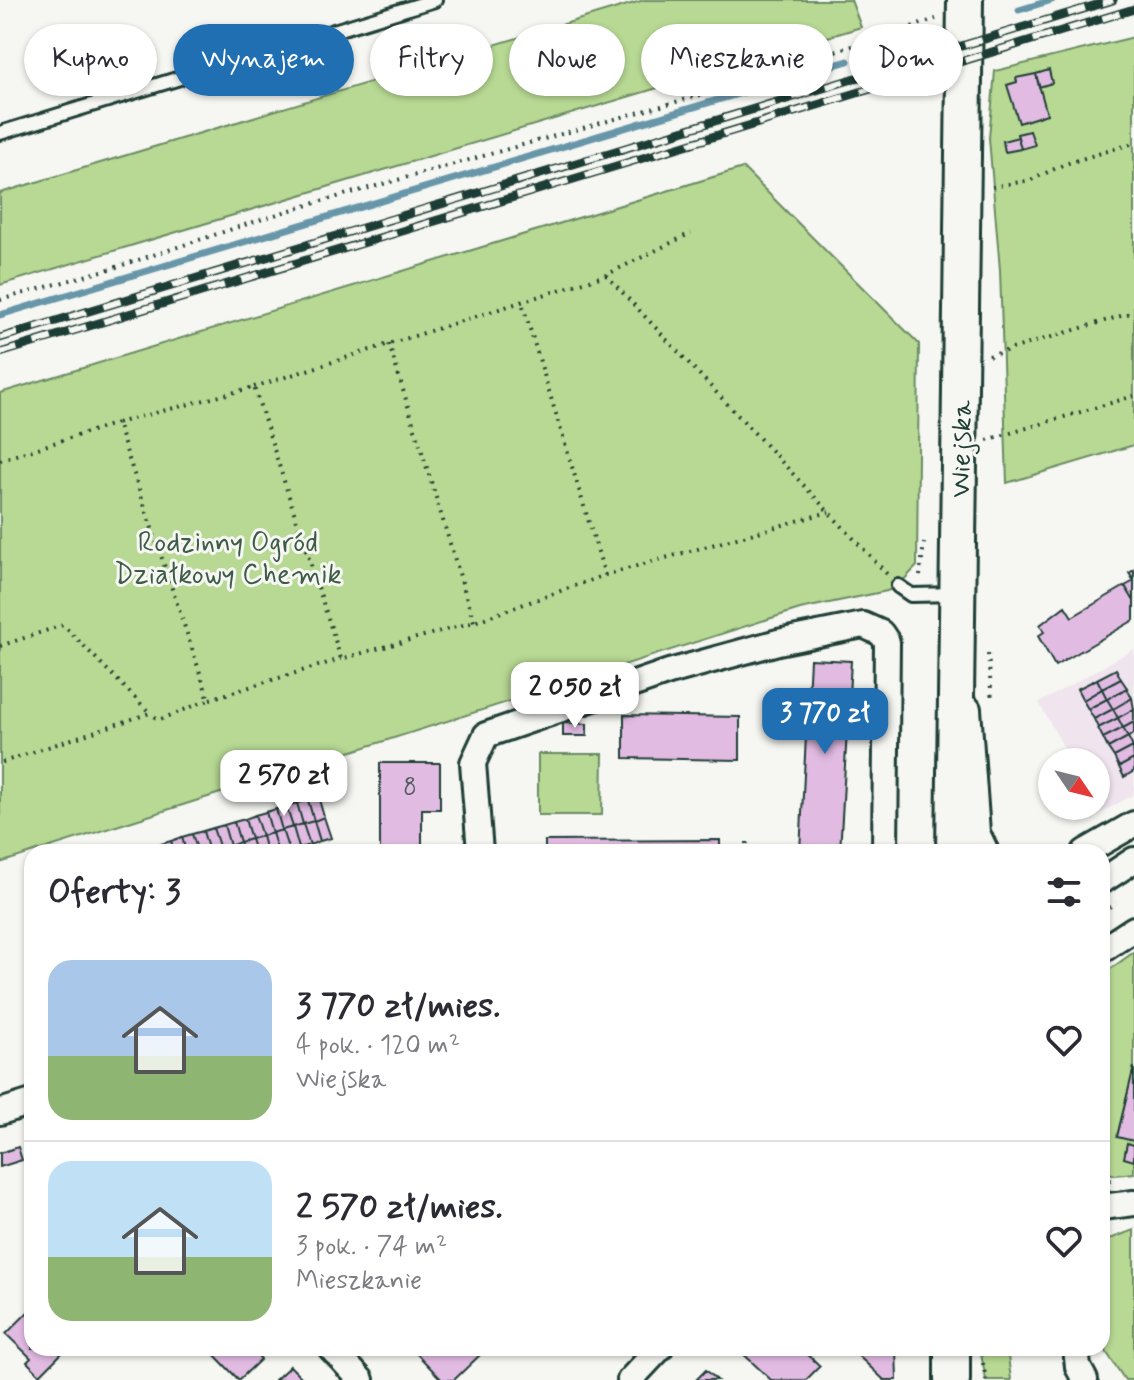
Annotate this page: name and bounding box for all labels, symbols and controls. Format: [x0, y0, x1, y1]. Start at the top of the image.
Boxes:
chip: Kupno [24, 24, 157, 96]
chip: Wynajem [173, 24, 354, 96]
chip: Filtry [370, 24, 493, 96]
chip: Nowe [509, 24, 625, 96]
chip: Mieszkanie [641, 24, 833, 96]
chip: Dom [849, 24, 963, 96]
street label: Wiejska [943, 400, 982, 498]
park label: Rodzinny Ogród Działkowy Chemik [114, 525, 342, 594]
pin: 2 050 zł [492, 662, 658, 730]
text: 2 050 zł [529, 671, 621, 705]
pin: 3 770 zł [742, 688, 908, 756]
text: 3 770 zł [780, 697, 870, 731]
north arrow [1038, 748, 1110, 820]
map controls [1038, 748, 1110, 820]
pin: 2 570 zł [201, 750, 367, 818]
text: 2 570 zł [238, 759, 330, 793]
house number: 8 [403, 772, 417, 803]
text: Oferty: 3 [48, 870, 181, 915]
icon: filters [1042, 870, 1086, 914]
text: 3 770 zł/mies. [296, 984, 500, 1029]
icon: home [112, 992, 208, 1088]
icon: heart [1042, 1018, 1086, 1062]
text: 4 pok. · 120 m² [296, 1029, 460, 1063]
text: Wiejska [296, 1063, 386, 1097]
text: 2 570 zł/mies. [296, 1185, 503, 1230]
icon: home [112, 1193, 208, 1289]
icon: heart [1042, 1219, 1086, 1263]
text: 3 pok. · 74 m² [296, 1230, 447, 1264]
text: Mieszkanie [296, 1264, 422, 1298]

